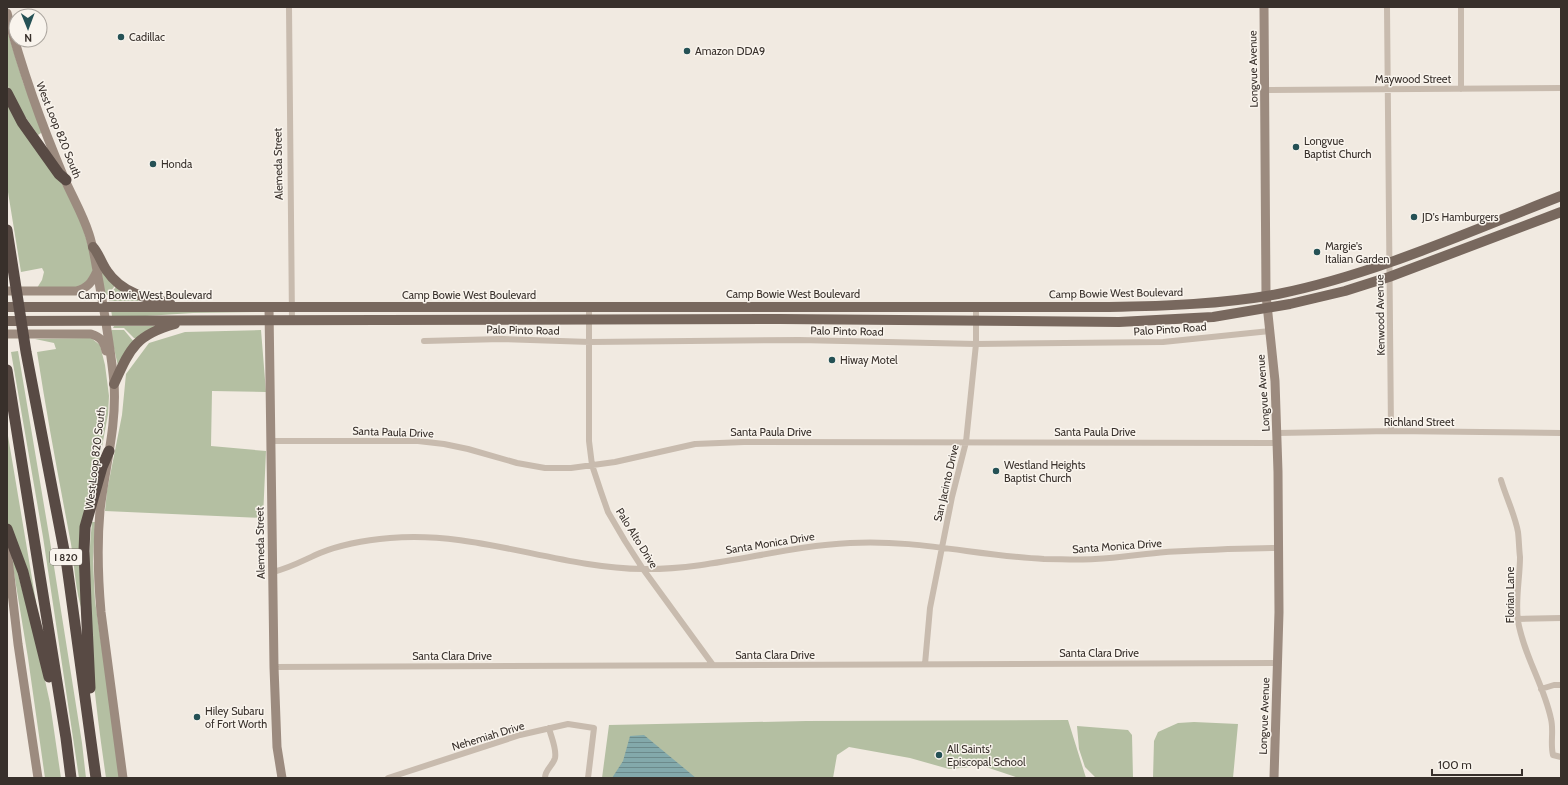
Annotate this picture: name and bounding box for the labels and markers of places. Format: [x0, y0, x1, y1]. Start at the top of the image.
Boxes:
place label: Cadillac [129, 30, 165, 44]
marker: Cadillac [116, 32, 126, 42]
place label: Amazon DDA9 [695, 44, 765, 58]
marker: Amazon DDA9 [682, 46, 692, 56]
place label: Longvue Baptist Church [1304, 134, 1372, 161]
marker: Longvue Baptist Church [1291, 142, 1301, 152]
place label: Honda [161, 157, 193, 171]
marker: Honda [148, 159, 158, 169]
place label: JD's Hamburgers [1421, 210, 1499, 224]
marker: JD's Hamburgers [1409, 212, 1419, 222]
place label: Margie's Italian Garden [1325, 239, 1389, 266]
marker: Margie's Italian Garden [1312, 247, 1322, 257]
place label: Hiway Motel [840, 353, 898, 367]
marker: Hiway Motel [827, 355, 837, 365]
place label: Westland Heights Baptist Church [1004, 458, 1086, 485]
marker: Westland Heights Baptist Church [991, 466, 1001, 476]
place label: Hiley Subaru of Fort Worth [205, 704, 267, 731]
marker: Hiley Subaru of Fort Worth [192, 712, 202, 722]
place label: All Saints' Episcopal School [947, 742, 1026, 769]
marker: All Saints' Episcopal School [934, 750, 944, 760]

